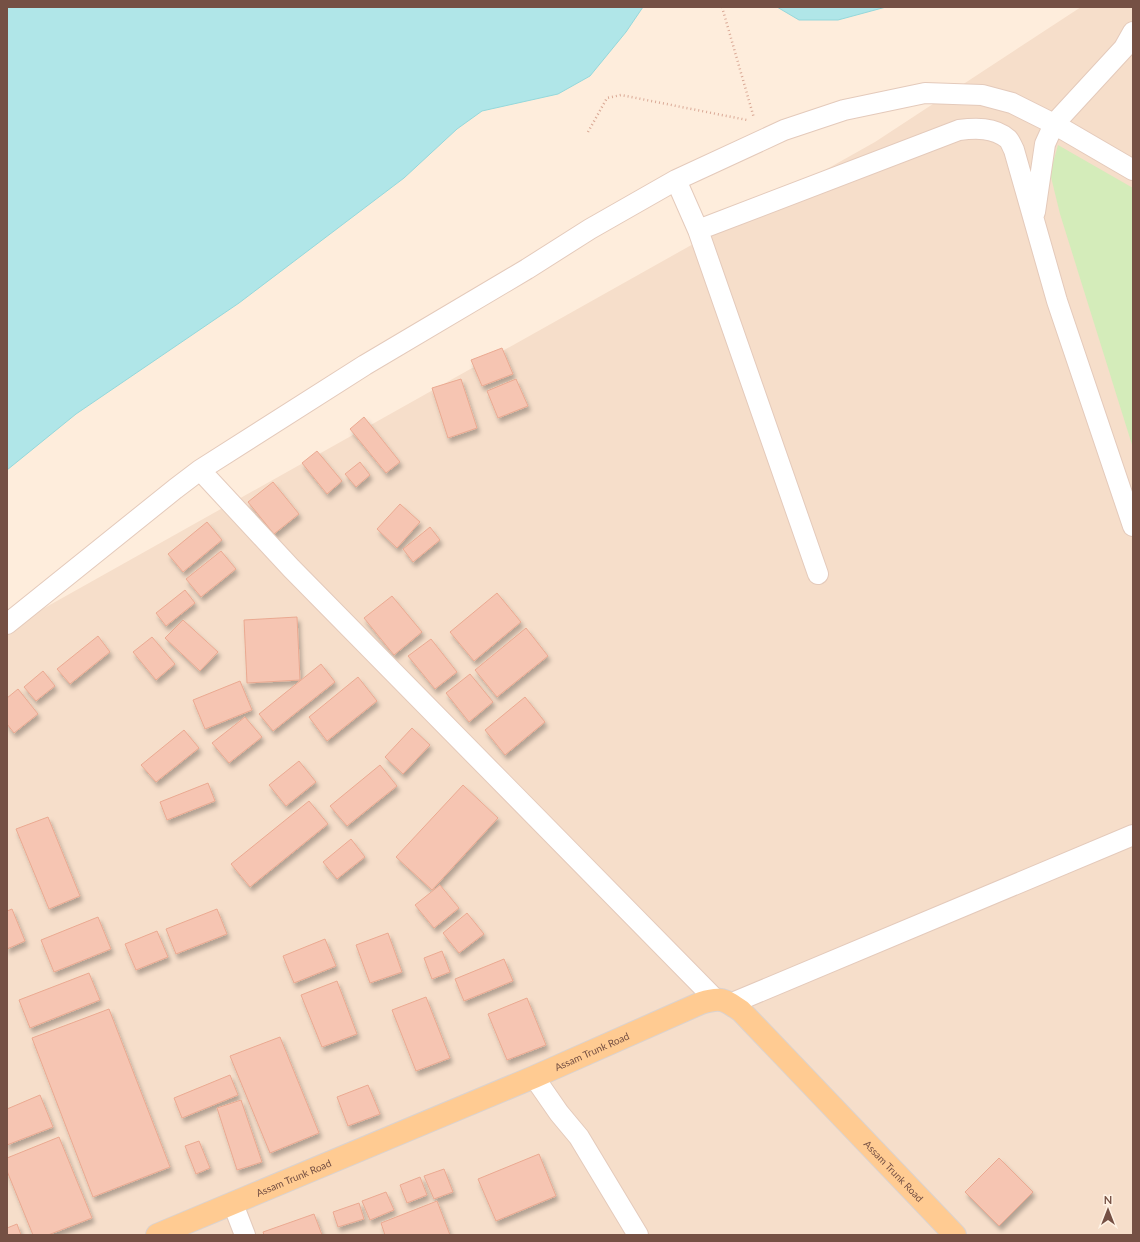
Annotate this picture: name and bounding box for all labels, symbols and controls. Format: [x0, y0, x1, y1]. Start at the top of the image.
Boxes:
street label: Assam Trunk Road [553, 1030, 631, 1073]
street label: Assam Trunk Road [862, 1138, 926, 1204]
street label: Assam Trunk Road [254, 1157, 333, 1199]
north arrow [1088, 1190, 1128, 1230]
text: N [1104, 1193, 1112, 1206]

